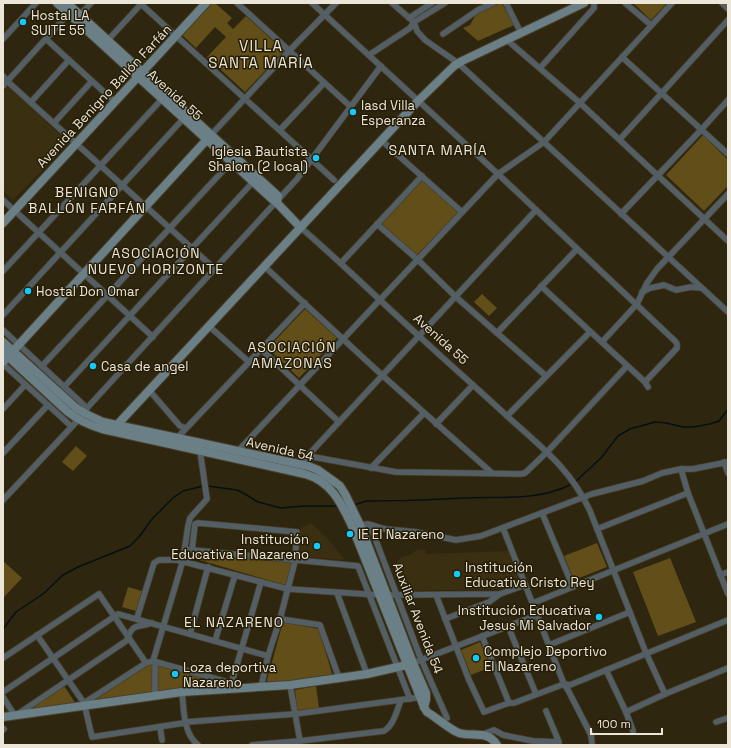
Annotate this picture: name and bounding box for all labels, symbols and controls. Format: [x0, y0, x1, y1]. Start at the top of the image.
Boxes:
place label: Hostal LA SUITE 55 [31, 7, 90, 39]
marker: Hostal LA SUITE 55 [18, 17, 28, 27]
street label: Avenida Benigno Ballón Farfán [33, 21, 175, 171]
district label: VILLA SANTA MARÍA [208, 36, 314, 72]
street label: Avenida 55 [144, 66, 206, 124]
place label: Iasd Villa Esperanza [361, 97, 426, 129]
marker: Iasd Villa Esperanza [348, 107, 358, 117]
district label: SANTA MARÍA [388, 141, 488, 159]
place label: Iglesia Bautista Shalom (2 local) [208, 143, 309, 175]
marker: Iglesia Bautista Shalom (2 local) [311, 153, 321, 163]
district label: BENIGNO BALLÓN FARFÁN [28, 183, 146, 217]
district label: ASOCIACIÓN NUEVO HORIZONTE [88, 244, 224, 278]
place label: Hostal Don Omar [36, 283, 140, 300]
marker: Hostal Don Omar [23, 286, 33, 296]
street label: Avenida 55 [410, 310, 472, 368]
district label: ASOCIACIÓN AMAZONAS [248, 338, 336, 372]
place label: Casa de angel [101, 358, 188, 375]
marker: Casa de angel [88, 361, 98, 371]
street label: Avenida 54 [245, 433, 315, 465]
place label: IE El Nazareno [358, 526, 444, 543]
marker: IE El Nazareno [345, 529, 355, 539]
place label: Institución Educativa El Nazareno [171, 531, 309, 563]
marker: Institución Educativa El Nazareno [312, 541, 322, 551]
place label: Institución Educativa Cristo Rey [465, 559, 594, 591]
street label: Auxiliar Avenida 54 [389, 560, 447, 676]
marker: Institución Educativa Cristo Rey [452, 569, 462, 579]
place label: Institución Educativa Jesus Mi Salvador [458, 602, 592, 634]
marker: Institución Educativa Jesus Mi Salvador [594, 612, 604, 622]
district label: EL NAZARENO [184, 613, 284, 631]
place label: Complejo Deportivo El Nazareno [484, 643, 607, 675]
marker: Complejo Deportivo El Nazareno [471, 653, 481, 663]
place label: Loza deportiva Nazareno [183, 659, 277, 691]
marker: Loza deportiva Nazareno [170, 669, 180, 679]
scale bar [591, 710, 662, 736]
text: 100 m [597, 716, 631, 732]

